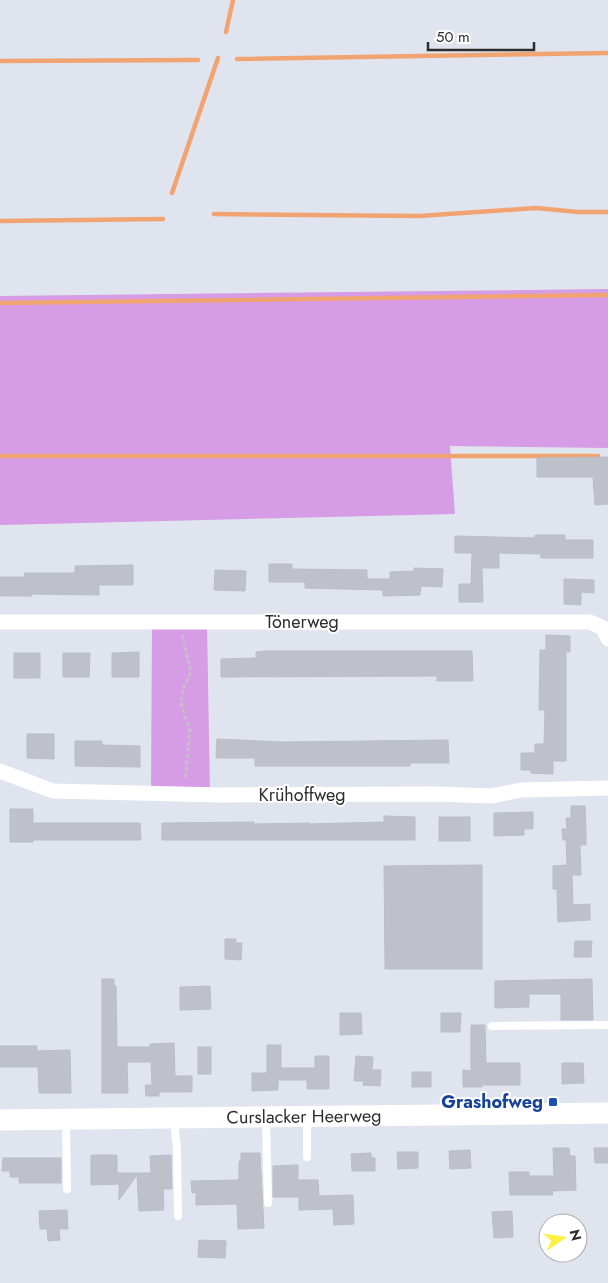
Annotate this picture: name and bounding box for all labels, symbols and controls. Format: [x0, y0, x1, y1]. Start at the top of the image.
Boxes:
scale bar [428, 20, 534, 52]
text: 50 m [436, 26, 470, 48]
street label: Tönerweg [265, 609, 339, 635]
street label: Krühoffweg [259, 782, 345, 808]
place label: Grashofweg [441, 1089, 543, 1115]
marker: Grashofweg [547, 1096, 559, 1108]
street label: Curslacker Heerweg [226, 1103, 382, 1130]
north arrow [538, 1213, 588, 1263]
text: N [565, 1227, 587, 1243]

